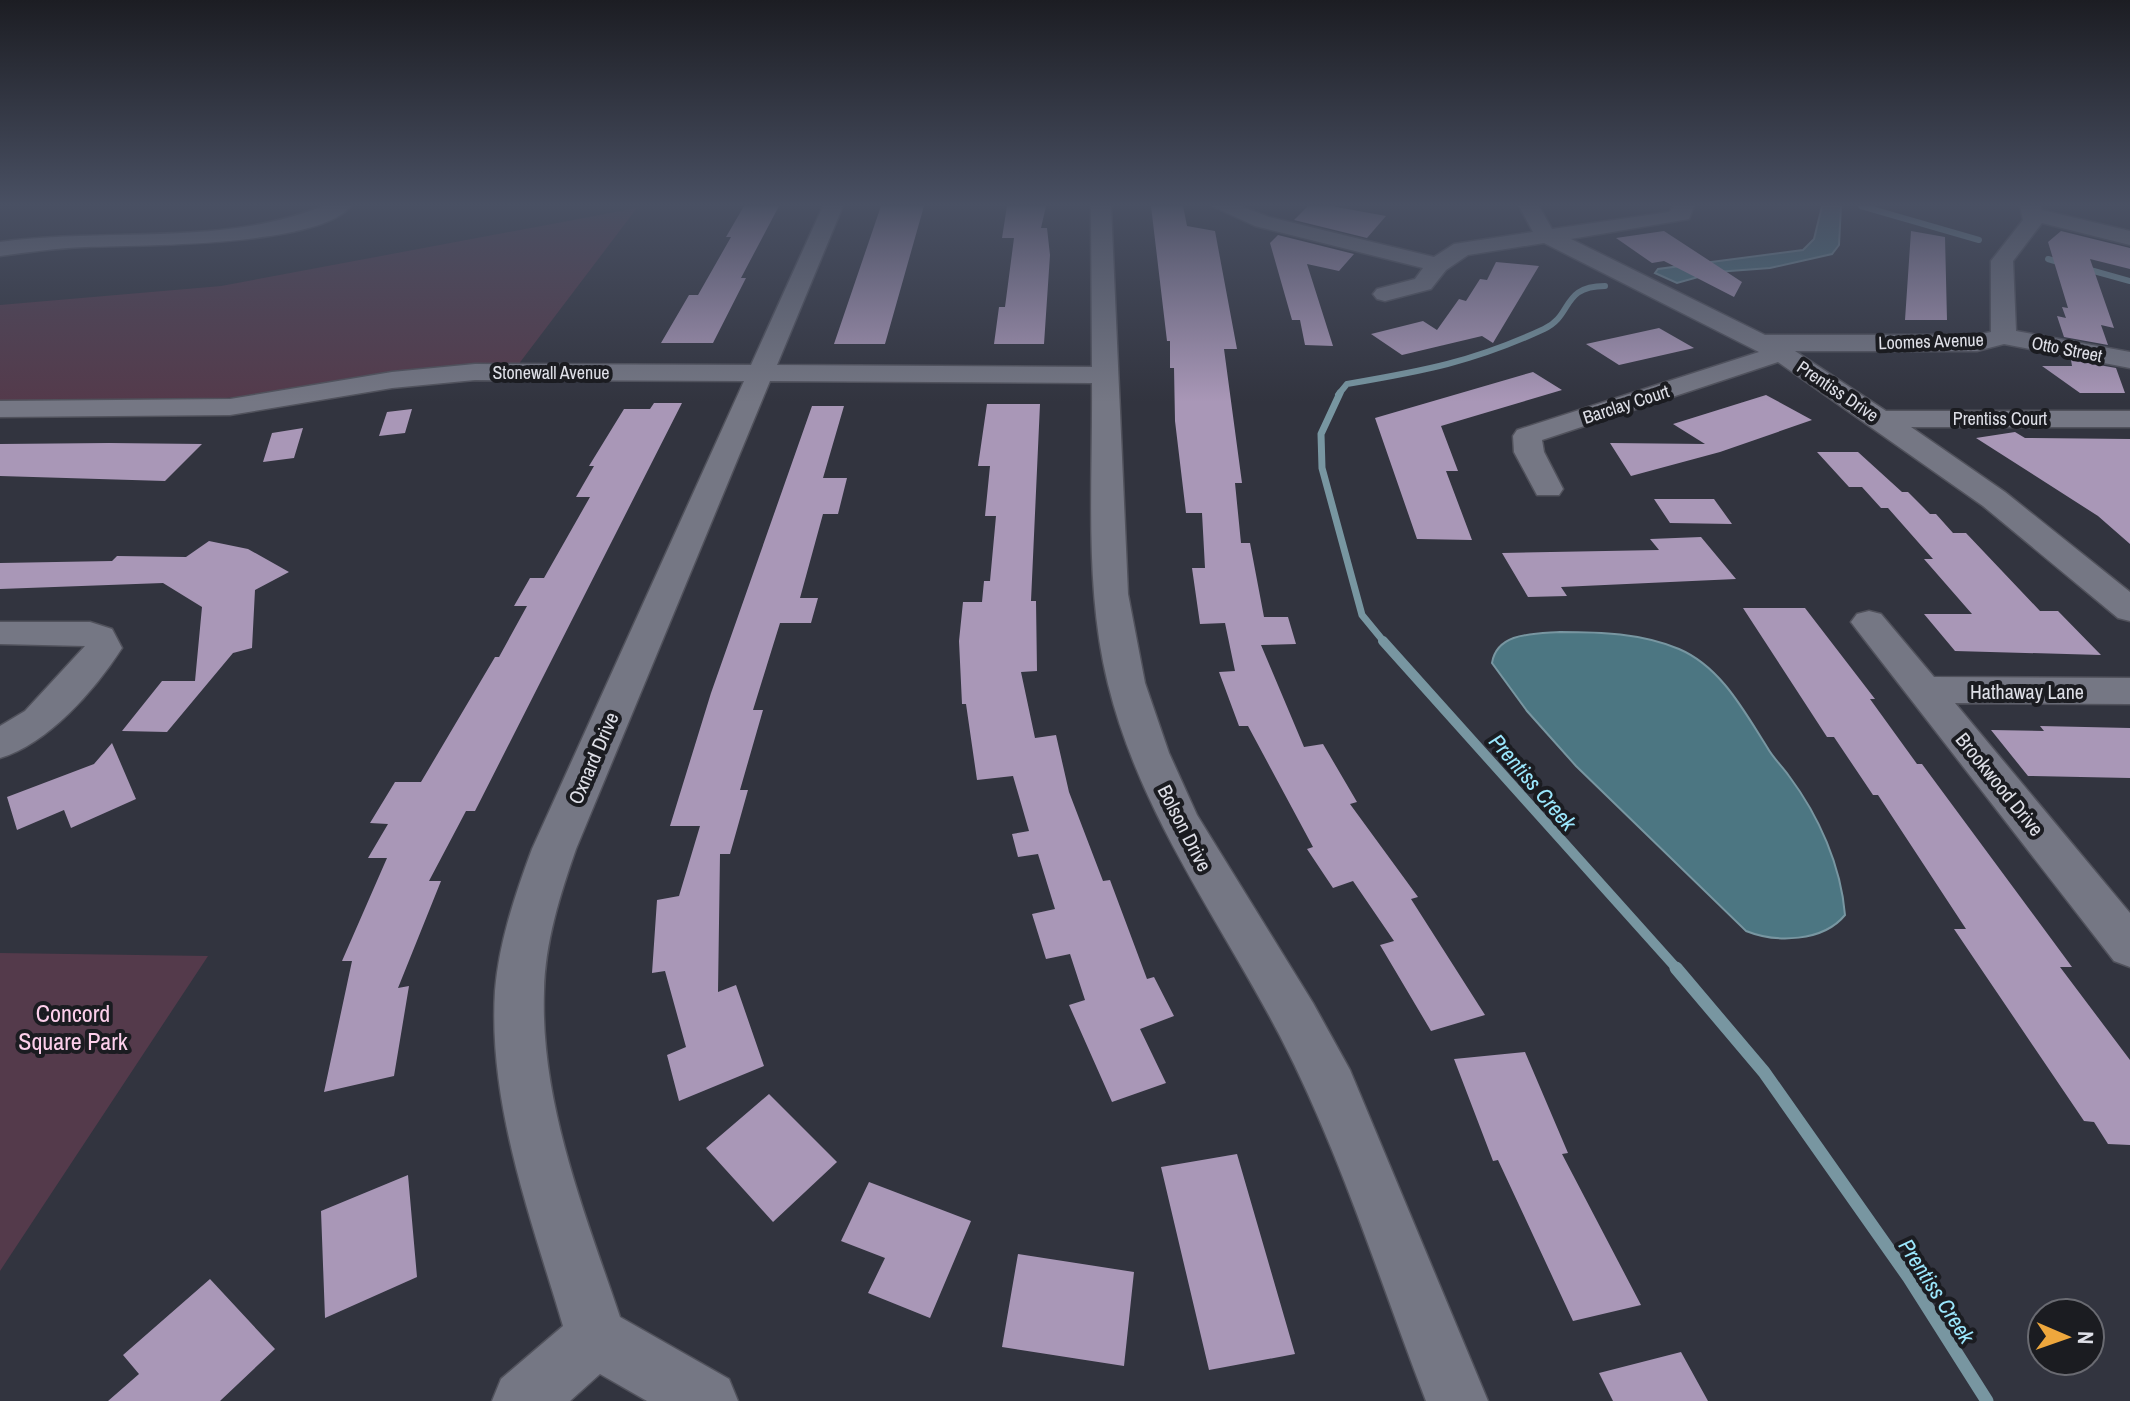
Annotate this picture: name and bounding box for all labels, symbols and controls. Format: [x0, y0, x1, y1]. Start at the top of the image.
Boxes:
street label: Loomes Avenue [1878, 327, 1984, 355]
street label: Otto Street [2030, 330, 2104, 368]
street label: Prentiss Drive [1792, 354, 1884, 428]
street label: Stonewall Avenue [492, 360, 610, 385]
street label: Barclay Court [1580, 378, 1672, 430]
street label: Prentiss Court [1953, 406, 2047, 431]
street label: Hathaway Lane [1970, 678, 2084, 705]
street label: Oxnard Drive [562, 708, 624, 808]
water label: Prentiss Creek [1483, 727, 1584, 838]
street label: Brookwood Drive [1950, 727, 2050, 841]
street label: Bolson Drive [1152, 780, 1218, 876]
park label: Concord Square Park [18, 997, 128, 1057]
water label: Prentiss Creek [1892, 1233, 1983, 1350]
north arrow [2026, 1297, 2106, 1377]
text: N [2071, 1331, 2101, 1345]

